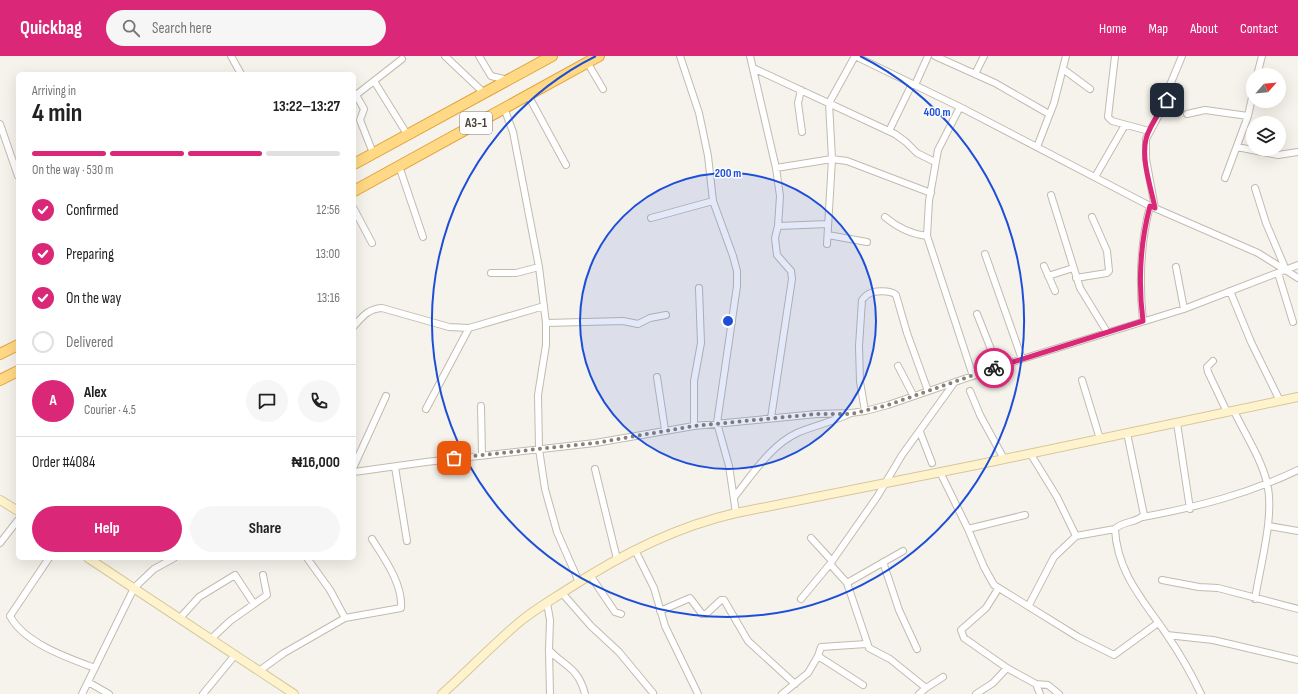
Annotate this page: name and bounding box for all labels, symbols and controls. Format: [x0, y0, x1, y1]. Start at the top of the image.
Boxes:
search box [106, 10, 386, 46]
text: Quickbag [20, 17, 82, 40]
icon: search [120, 17, 142, 39]
text: Search here [152, 19, 212, 38]
text: Home [1099, 20, 1127, 37]
text: Map [1149, 20, 1168, 37]
text: About [1190, 20, 1218, 37]
text: Contact [1240, 20, 1278, 37]
north arrow [1246, 68, 1286, 108]
map controls [1246, 68, 1286, 156]
text: Arriving in [32, 83, 76, 99]
pin [1150, 83, 1184, 117]
icon: home [1156, 89, 1178, 111]
text: 13:22–13:27 [273, 97, 340, 116]
text: 4 min [32, 98, 82, 129]
text: 400 m [924, 105, 950, 120]
road number: A3-1 [460, 112, 492, 134]
button: layers [1246, 116, 1286, 156]
text: On the way · 530 m [32, 162, 113, 178]
text: 200 m [715, 166, 741, 181]
icon: check [32, 199, 54, 221]
text: Confirmed [66, 201, 119, 220]
text: 12:56 [317, 202, 340, 218]
icon: check [32, 243, 54, 265]
text: Preparing [66, 245, 114, 264]
text: 13:00 [316, 246, 340, 262]
icon: check [32, 287, 54, 309]
text: On the way [66, 289, 121, 308]
text: 13:16 [317, 290, 340, 306]
centre of rings [721, 314, 735, 328]
text: Delivered [66, 333, 113, 352]
courier [974, 348, 1014, 388]
icon: bike [983, 357, 1005, 379]
button: chat [246, 380, 288, 422]
button: phone [298, 380, 340, 422]
text: Alex [84, 383, 107, 402]
text: A [49, 391, 57, 410]
text: Courier · 4.5 [84, 402, 136, 418]
pin [437, 441, 471, 475]
icon: bag [443, 447, 465, 469]
text: Order #4084 [32, 453, 95, 472]
text: ₦16,000 [292, 453, 340, 472]
button: Help [32, 506, 182, 552]
button: Share [190, 506, 340, 552]

